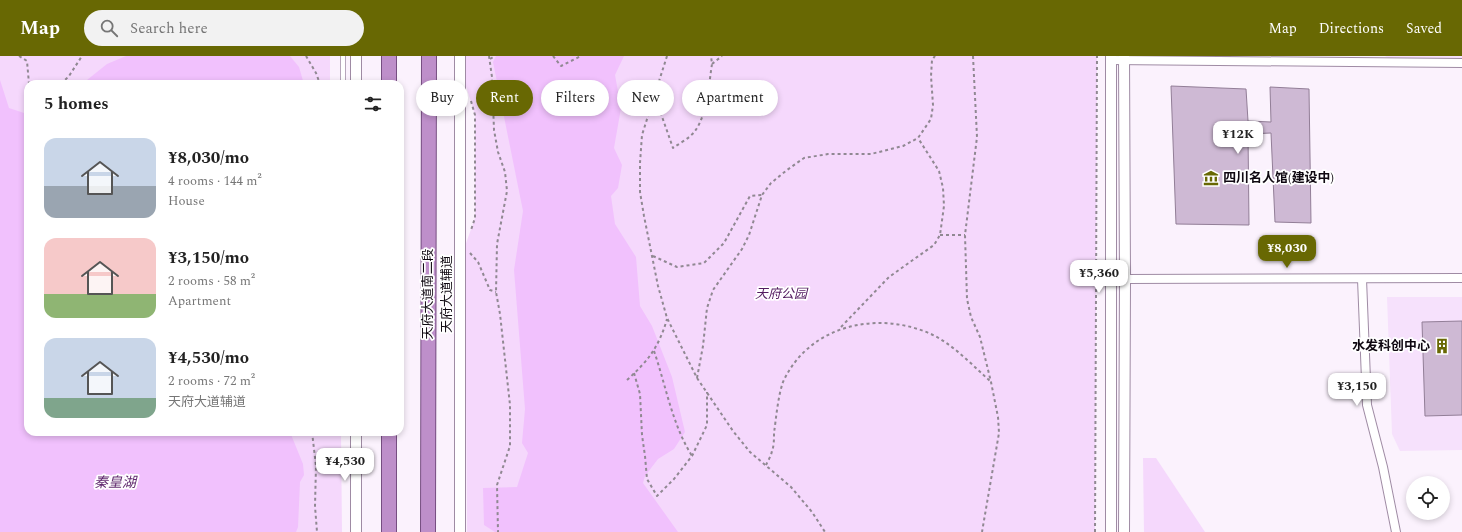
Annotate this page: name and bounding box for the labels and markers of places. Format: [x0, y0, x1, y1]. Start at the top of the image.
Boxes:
pin: ¥12K [1214, 121, 1262, 155]
place label: 四川名人馆(建设中) [1223, 168, 1334, 188]
museum icon: 四川名人馆(建设中) [1202, 169, 1220, 187]
pin: ¥8,030 [1254, 235, 1320, 269]
pin: ¥5,360 [1066, 260, 1132, 294]
place label: 水发科创中心 [1352, 336, 1430, 356]
building icon: 水发科创中心 [1433, 337, 1451, 355]
pin: ¥3,150 [1324, 373, 1390, 407]
pin: ¥4,530 [312, 448, 378, 482]

